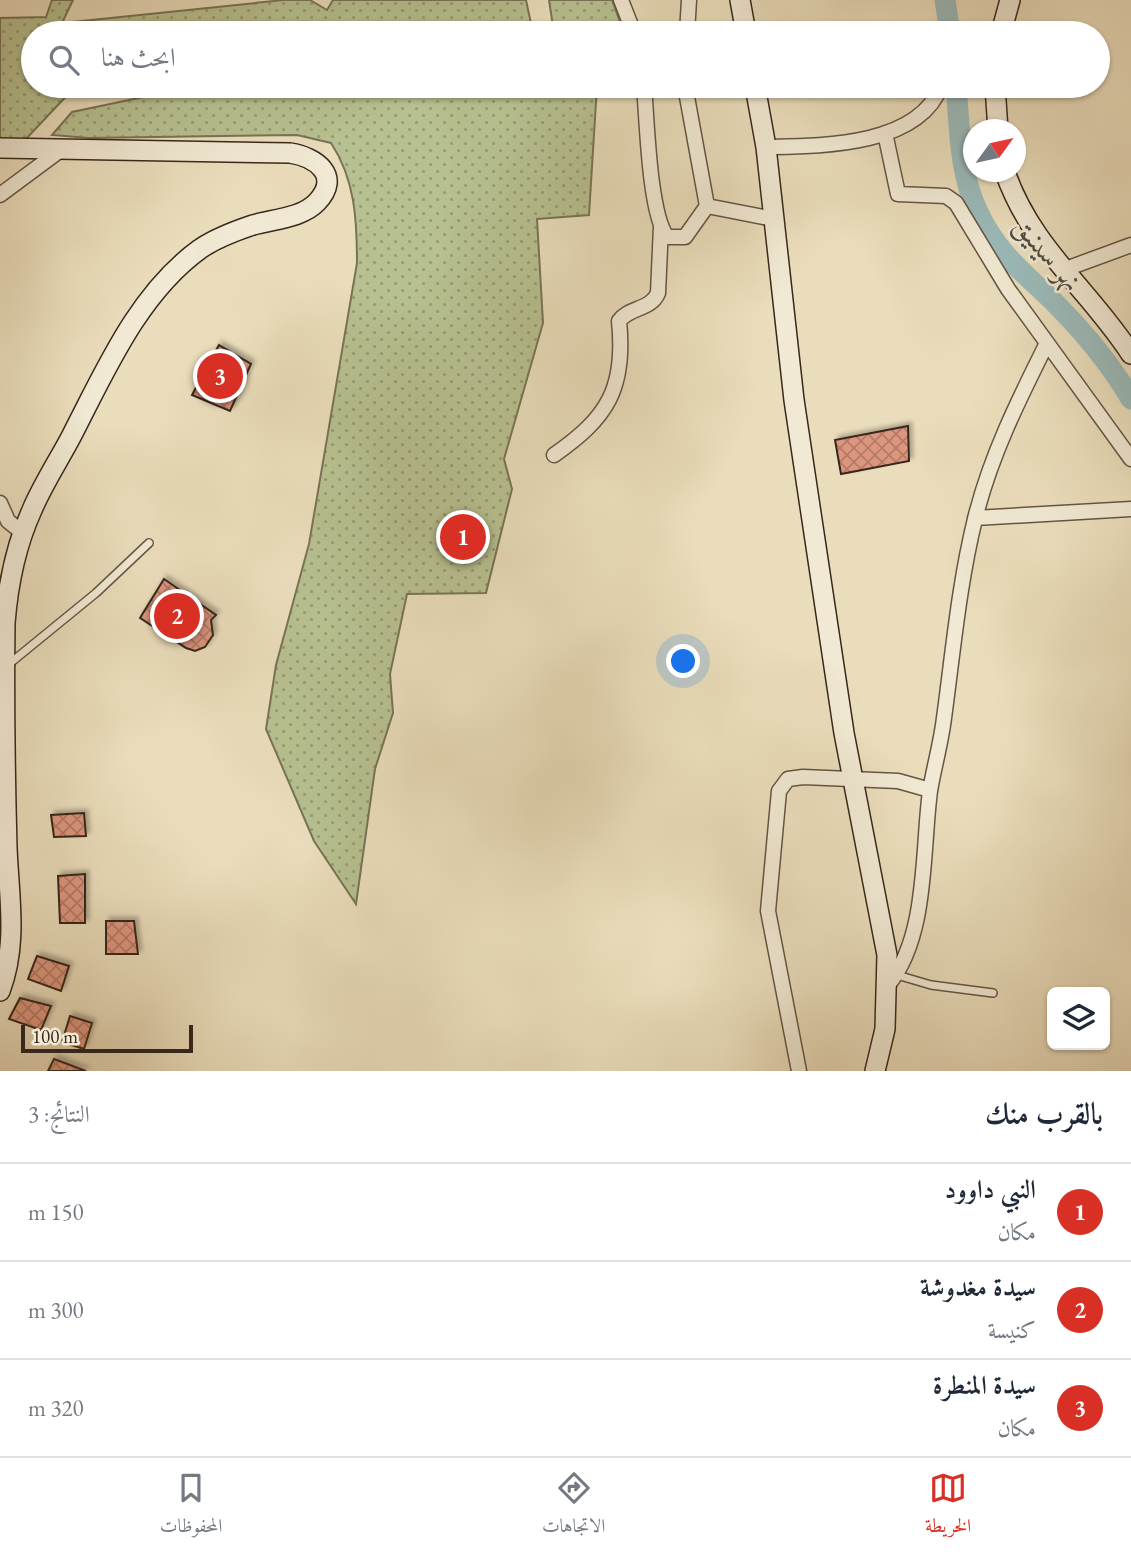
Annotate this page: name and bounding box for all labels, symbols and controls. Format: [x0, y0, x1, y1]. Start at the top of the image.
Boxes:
search box [21, 21, 1110, 98]
text: ابحث هنا [101, 40, 176, 74]
icon: search [45, 41, 83, 79]
north arrow [963, 119, 1026, 182]
water label: نهر سينيق [1005, 206, 1093, 300]
pin: 3 [197, 350, 243, 402]
pin: 1 [440, 511, 486, 563]
pin: 2 [154, 590, 200, 642]
your location [666, 644, 700, 678]
map controls [1047, 987, 1110, 1050]
button: layers [1047, 987, 1110, 1050]
scale bar [21, 1022, 192, 1054]
text: 100 m [32, 1024, 78, 1049]
text: بالقرب منك [985, 1094, 1103, 1133]
text: النتائج: 3 [28, 1099, 90, 1129]
text: النبي داوود [945, 1172, 1036, 1206]
text: 150 m [28, 1197, 84, 1227]
text: 1 [1074, 1197, 1086, 1227]
text: مكان [997, 1217, 1036, 1247]
text: سيدة مغدوشة [920, 1270, 1036, 1304]
text: 300 m [28, 1295, 84, 1325]
text: 2 [1074, 1295, 1086, 1325]
text: كنيسة [988, 1315, 1036, 1345]
text: سيدة المنطرة [933, 1368, 1036, 1402]
text: 320 m [28, 1393, 84, 1423]
text: 3 [1074, 1393, 1086, 1423]
text: مكان [997, 1413, 1036, 1443]
tab: المحفوظات [160, 1469, 222, 1544]
tab: الاتجاهات [542, 1469, 605, 1544]
tab: الخريطة [925, 1469, 971, 1544]

